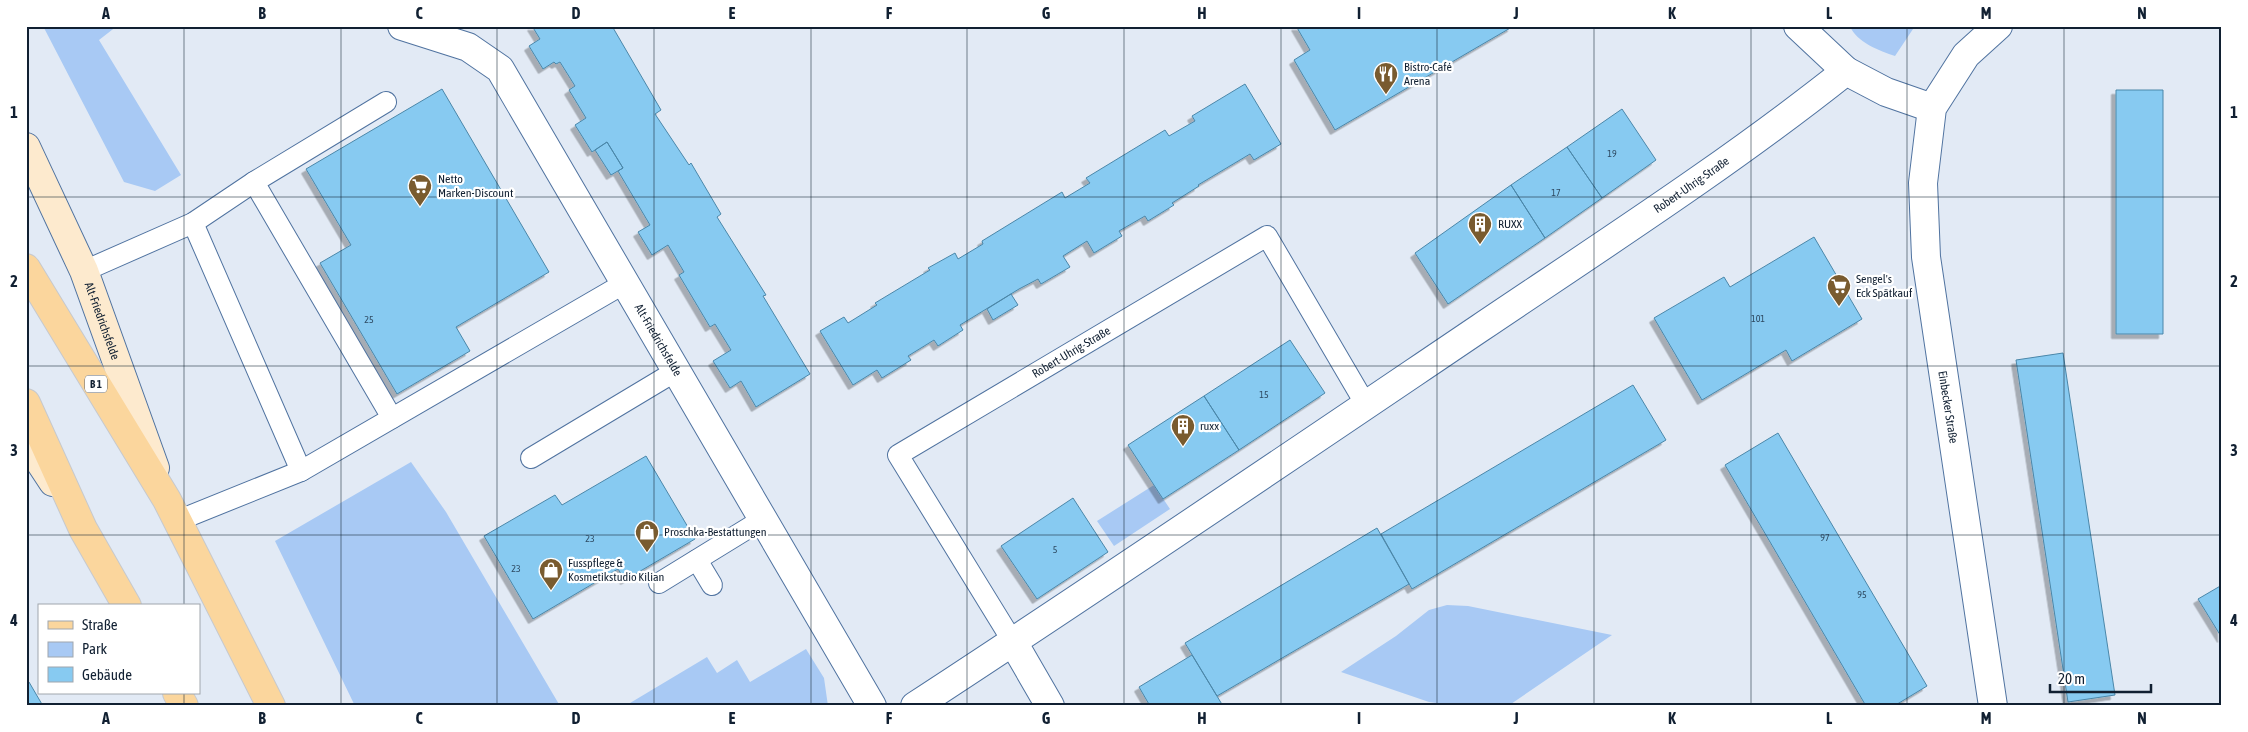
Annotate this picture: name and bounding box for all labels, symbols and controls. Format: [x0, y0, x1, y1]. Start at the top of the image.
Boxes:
text: A [101, 4, 110, 22]
text: B [258, 4, 266, 22]
text: C [415, 4, 423, 22]
text: D [572, 4, 581, 22]
text: E [729, 4, 736, 22]
text: F [886, 4, 893, 22]
text: G [1042, 4, 1051, 22]
text: H [1197, 4, 1207, 22]
text: I [1357, 4, 1361, 22]
text: J [1512, 4, 1519, 22]
text: K [1668, 4, 1676, 22]
text: L [1826, 4, 1833, 22]
text: M [1981, 4, 1991, 22]
text: N [2137, 4, 2147, 22]
place label: Bistro-Café Arena [1404, 60, 1452, 88]
restaurant icon: Bistro-Café Arena [1373, 61, 1399, 95]
text: 1 [10, 103, 18, 121]
text: 1 [2230, 103, 2238, 121]
house number: 19 [1607, 148, 1617, 159]
street label: Robert-Uhrig-Straße [1651, 154, 1732, 216]
place label: Netto Marken-Discount [438, 172, 514, 200]
supermarket icon: Netto Marken-Discount [407, 173, 433, 207]
house number: 17 [1551, 187, 1561, 198]
building icon: RUXX [1467, 211, 1493, 245]
place label: RUXX [1498, 217, 1522, 231]
text: 2 [10, 272, 18, 290]
place label: Sengel's Eck Spätkauf [1856, 272, 1913, 300]
text: 2 [2230, 272, 2238, 290]
supermarket icon: Sengel's Eck Spätkauf [1826, 273, 1852, 307]
street label: Alt-Friedrichsfelde [82, 280, 122, 362]
street label: Alt-Friedrichsfelde [632, 301, 685, 379]
house number: 101 [1751, 313, 1765, 324]
house number: 25 [364, 314, 374, 325]
street label: Robert-Uhrig-Straße [1030, 324, 1113, 381]
street label: Einbecker Straße [1935, 370, 1961, 444]
road number: B 1 [85, 376, 107, 392]
house number: 15 [1259, 389, 1269, 400]
building icon: ruxx [1170, 413, 1196, 447]
place label: ruxx [1200, 419, 1219, 433]
text: 3 [10, 441, 18, 459]
text: 3 [2230, 441, 2238, 459]
shop icon: Proschka-Bestattungen [634, 519, 660, 553]
place label: Proschka-Bestattungen [664, 525, 767, 539]
house number: 97 [1820, 532, 1830, 543]
house number: 23 [585, 533, 595, 544]
house number: 5 [1053, 544, 1058, 555]
place label: Fusspflege & Kosmetikstudio Kilian [568, 556, 664, 584]
shop icon: Fusspflege & Kosmetikstudio Kilian [538, 557, 564, 591]
house number: 23 [511, 563, 521, 574]
house number: 95 [1857, 589, 1867, 600]
legend [38, 604, 200, 694]
text: 4 [9, 611, 18, 629]
text: 4 [2229, 611, 2238, 629]
text: Straße [82, 616, 118, 633]
text: Park [82, 640, 107, 657]
scale bar [2050, 662, 2152, 694]
text: Gebäude [82, 666, 132, 683]
text: 20 m [2058, 670, 2085, 687]
text: A [101, 709, 110, 727]
text: B [258, 709, 266, 727]
text: C [415, 709, 423, 727]
text: D [572, 709, 581, 727]
text: E [729, 709, 736, 727]
text: F [886, 709, 893, 727]
text: G [1042, 709, 1051, 727]
text: H [1197, 709, 1207, 727]
text: I [1357, 709, 1361, 727]
text: J [1512, 709, 1519, 727]
text: K [1668, 709, 1676, 727]
text: L [1826, 709, 1833, 727]
text: M [1981, 709, 1991, 727]
text: N [2137, 709, 2147, 727]

